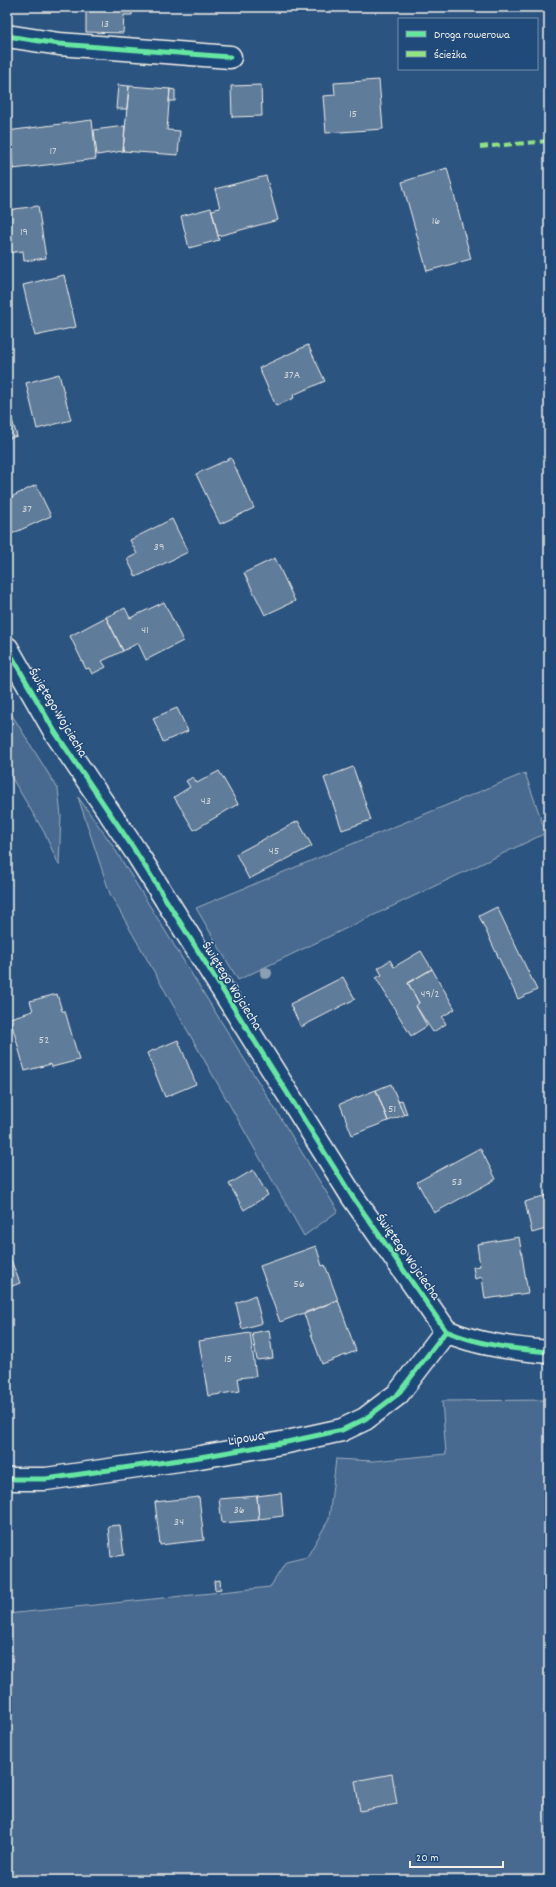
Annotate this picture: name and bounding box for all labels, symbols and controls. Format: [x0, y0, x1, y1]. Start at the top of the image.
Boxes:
house number: 13 [101, 16, 109, 33]
legend [398, 18, 538, 70]
text: Droga rowerowa [434, 27, 510, 44]
text: Ścieżka [434, 47, 467, 64]
house number: 15 [349, 106, 357, 123]
house number: 17 [49, 143, 57, 160]
house number: 16 [432, 213, 440, 230]
house number: 19 [20, 224, 28, 241]
house number: 37A [284, 367, 301, 384]
house number: 37 [22, 501, 32, 518]
house number: 39 [154, 539, 164, 556]
house number: 41 [141, 622, 149, 639]
street label: Świętego Wojciecha [23, 664, 92, 762]
house number: 43 [201, 793, 211, 810]
house number: 45 [269, 843, 279, 860]
street label: Świętego Wojciecha [196, 938, 267, 1035]
house number: 49/2 [420, 986, 440, 1003]
house number: 52 [39, 1032, 49, 1049]
house number: 51 [388, 1101, 396, 1118]
house number: 53 [452, 1174, 462, 1191]
street label: Świętego Wojciecha [370, 1210, 445, 1305]
house number: 56 [293, 1276, 305, 1293]
house number: 15 [224, 1351, 232, 1368]
street label: Lipowa [227, 1426, 267, 1452]
house number: 36 [233, 1502, 245, 1519]
house number: 34 [174, 1514, 184, 1531]
scale bar [410, 1843, 503, 1869]
text: 20 m [416, 1850, 439, 1867]

